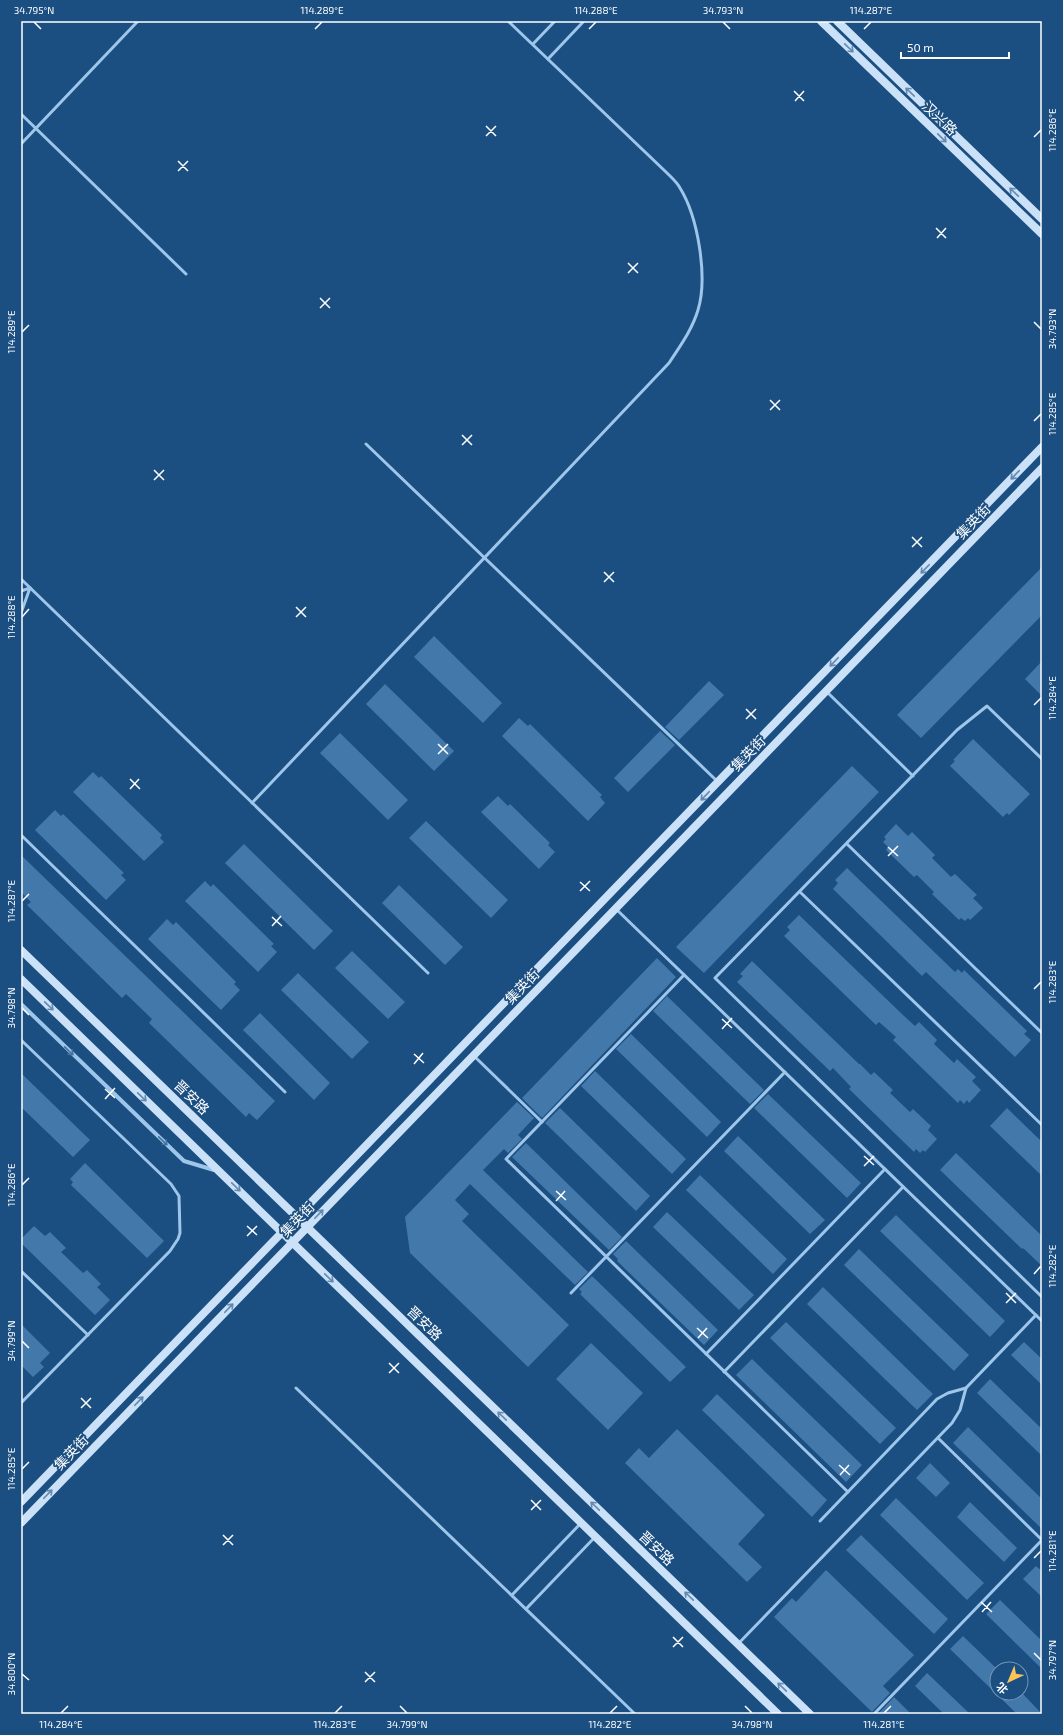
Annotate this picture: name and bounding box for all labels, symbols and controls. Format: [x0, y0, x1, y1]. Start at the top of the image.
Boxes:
text: 34.795°N [14, 4, 54, 16]
text: 114.289°E [300, 4, 344, 16]
text: 114.288°E [574, 4, 618, 16]
text: 34.793°N [703, 4, 743, 16]
text: 114.287°E [850, 4, 893, 16]
scale bar [901, 34, 1009, 60]
text: 50 m [907, 40, 934, 54]
one-way arrow [844, 43, 854, 53]
one-way arrow [905, 87, 915, 97]
street label: 汉兴路 [919, 97, 961, 139]
text: 114.286°E [1046, 108, 1058, 152]
one-way arrow [937, 134, 948, 143]
one-way arrow [1009, 187, 1019, 197]
text: 34.793°N [1046, 309, 1058, 349]
text: 114.289°E [5, 310, 17, 354]
text: 114.285°E [1046, 392, 1058, 435]
one-way arrow [1010, 470, 1020, 480]
street label: 集英街 [952, 500, 994, 542]
one-way arrow [920, 564, 929, 574]
text: 114.288°E [5, 595, 17, 639]
one-way arrow [829, 657, 839, 667]
text: 114.284°E [1046, 676, 1058, 720]
street label: 集英街 [727, 732, 769, 774]
one-way arrow [700, 791, 710, 801]
text: 114.287°E [5, 879, 17, 922]
text: 114.283°E [1046, 960, 1058, 1003]
street label: 集英街 [501, 965, 543, 1007]
text: 34.798°N [5, 987, 17, 1029]
one-way arrow [44, 1002, 54, 1011]
one-way arrow [64, 1046, 74, 1056]
street label: 晋安路 [171, 1076, 213, 1118]
one-way arrow [137, 1092, 147, 1101]
one-way arrow [158, 1136, 168, 1146]
text: 114.286°E [5, 1163, 17, 1207]
one-way arrow [231, 1182, 241, 1192]
street label: 集英街 [276, 1198, 318, 1240]
one-way arrow [315, 1209, 324, 1219]
text: 114.282°E [1046, 1244, 1058, 1287]
one-way arrow [324, 1273, 334, 1283]
street label: 晋安路 [404, 1302, 446, 1344]
one-way arrow [224, 1303, 234, 1313]
text: 34.799°N [5, 1321, 17, 1361]
one-way arrow [134, 1396, 143, 1406]
one-way arrow [497, 1411, 507, 1421]
street label: 集英街 [50, 1431, 92, 1473]
text: 114.285°E [5, 1447, 17, 1490]
one-way arrow [43, 1489, 53, 1499]
one-way arrow [590, 1501, 600, 1511]
street label: 晋安路 [636, 1527, 678, 1569]
text: 114.281°E [1046, 1530, 1058, 1572]
one-way arrow [684, 1592, 694, 1601]
text: 34.797°N [1046, 1640, 1058, 1680]
text: 34.800°N [5, 1653, 17, 1695]
north arrow [989, 1661, 1029, 1701]
text: 北 [993, 1680, 1010, 1697]
one-way arrow [777, 1682, 787, 1692]
text: 114.284°E [39, 1718, 83, 1730]
text: 114.283°E [314, 1718, 357, 1730]
text: 34.799°N [387, 1718, 427, 1730]
text: 114.282°E [589, 1718, 632, 1730]
text: 34.798°N [731, 1718, 773, 1730]
text: 114.281°E [863, 1718, 905, 1730]

